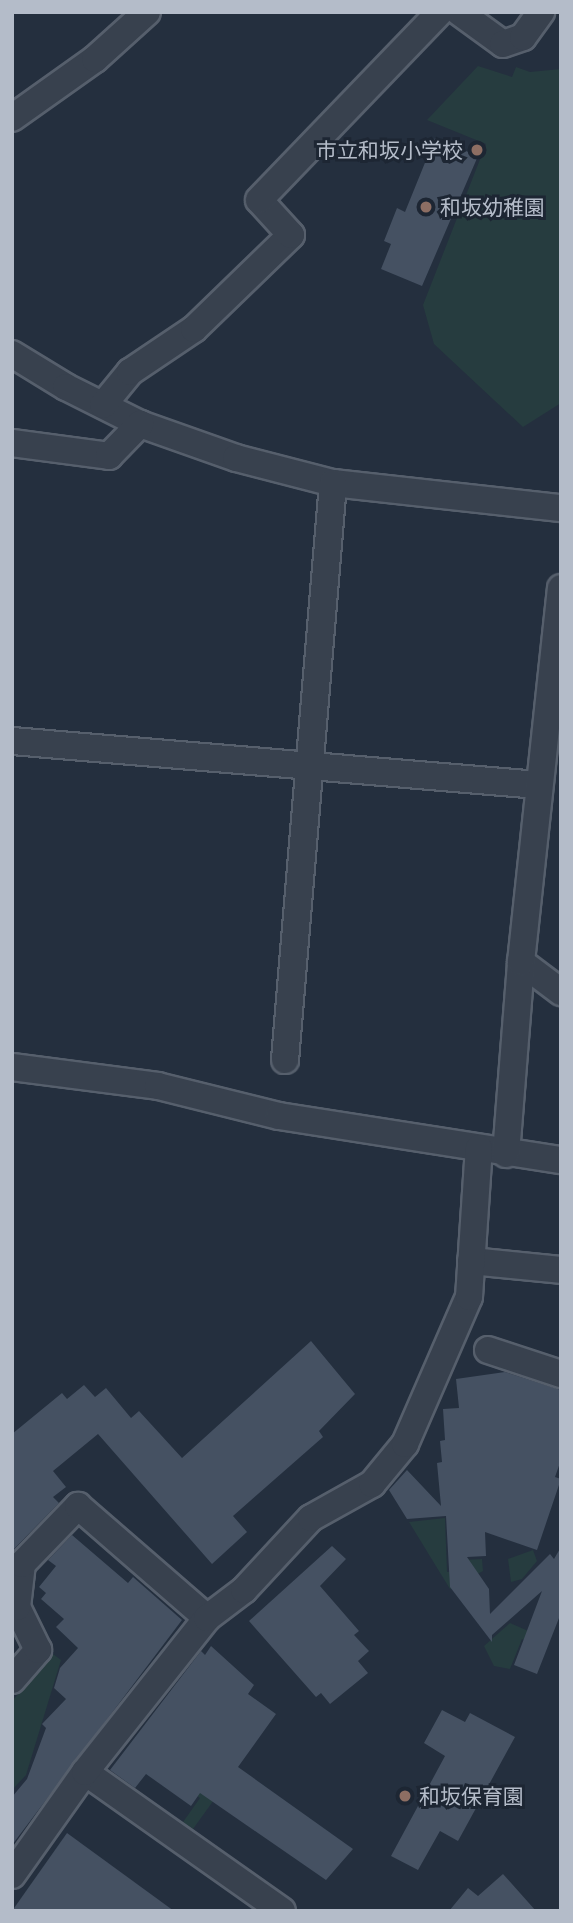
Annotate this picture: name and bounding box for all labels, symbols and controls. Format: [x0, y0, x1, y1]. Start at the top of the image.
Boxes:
place label: 市立和坂小学校 [316, 137, 463, 163]
marker: 市立和坂小学校 [469, 142, 485, 158]
place label: 和坂幼稚園 [440, 194, 545, 220]
marker: 和坂幼稚園 [418, 199, 434, 215]
place label: 和坂保育園 [419, 1783, 524, 1809]
marker: 和坂保育園 [397, 1788, 413, 1804]

